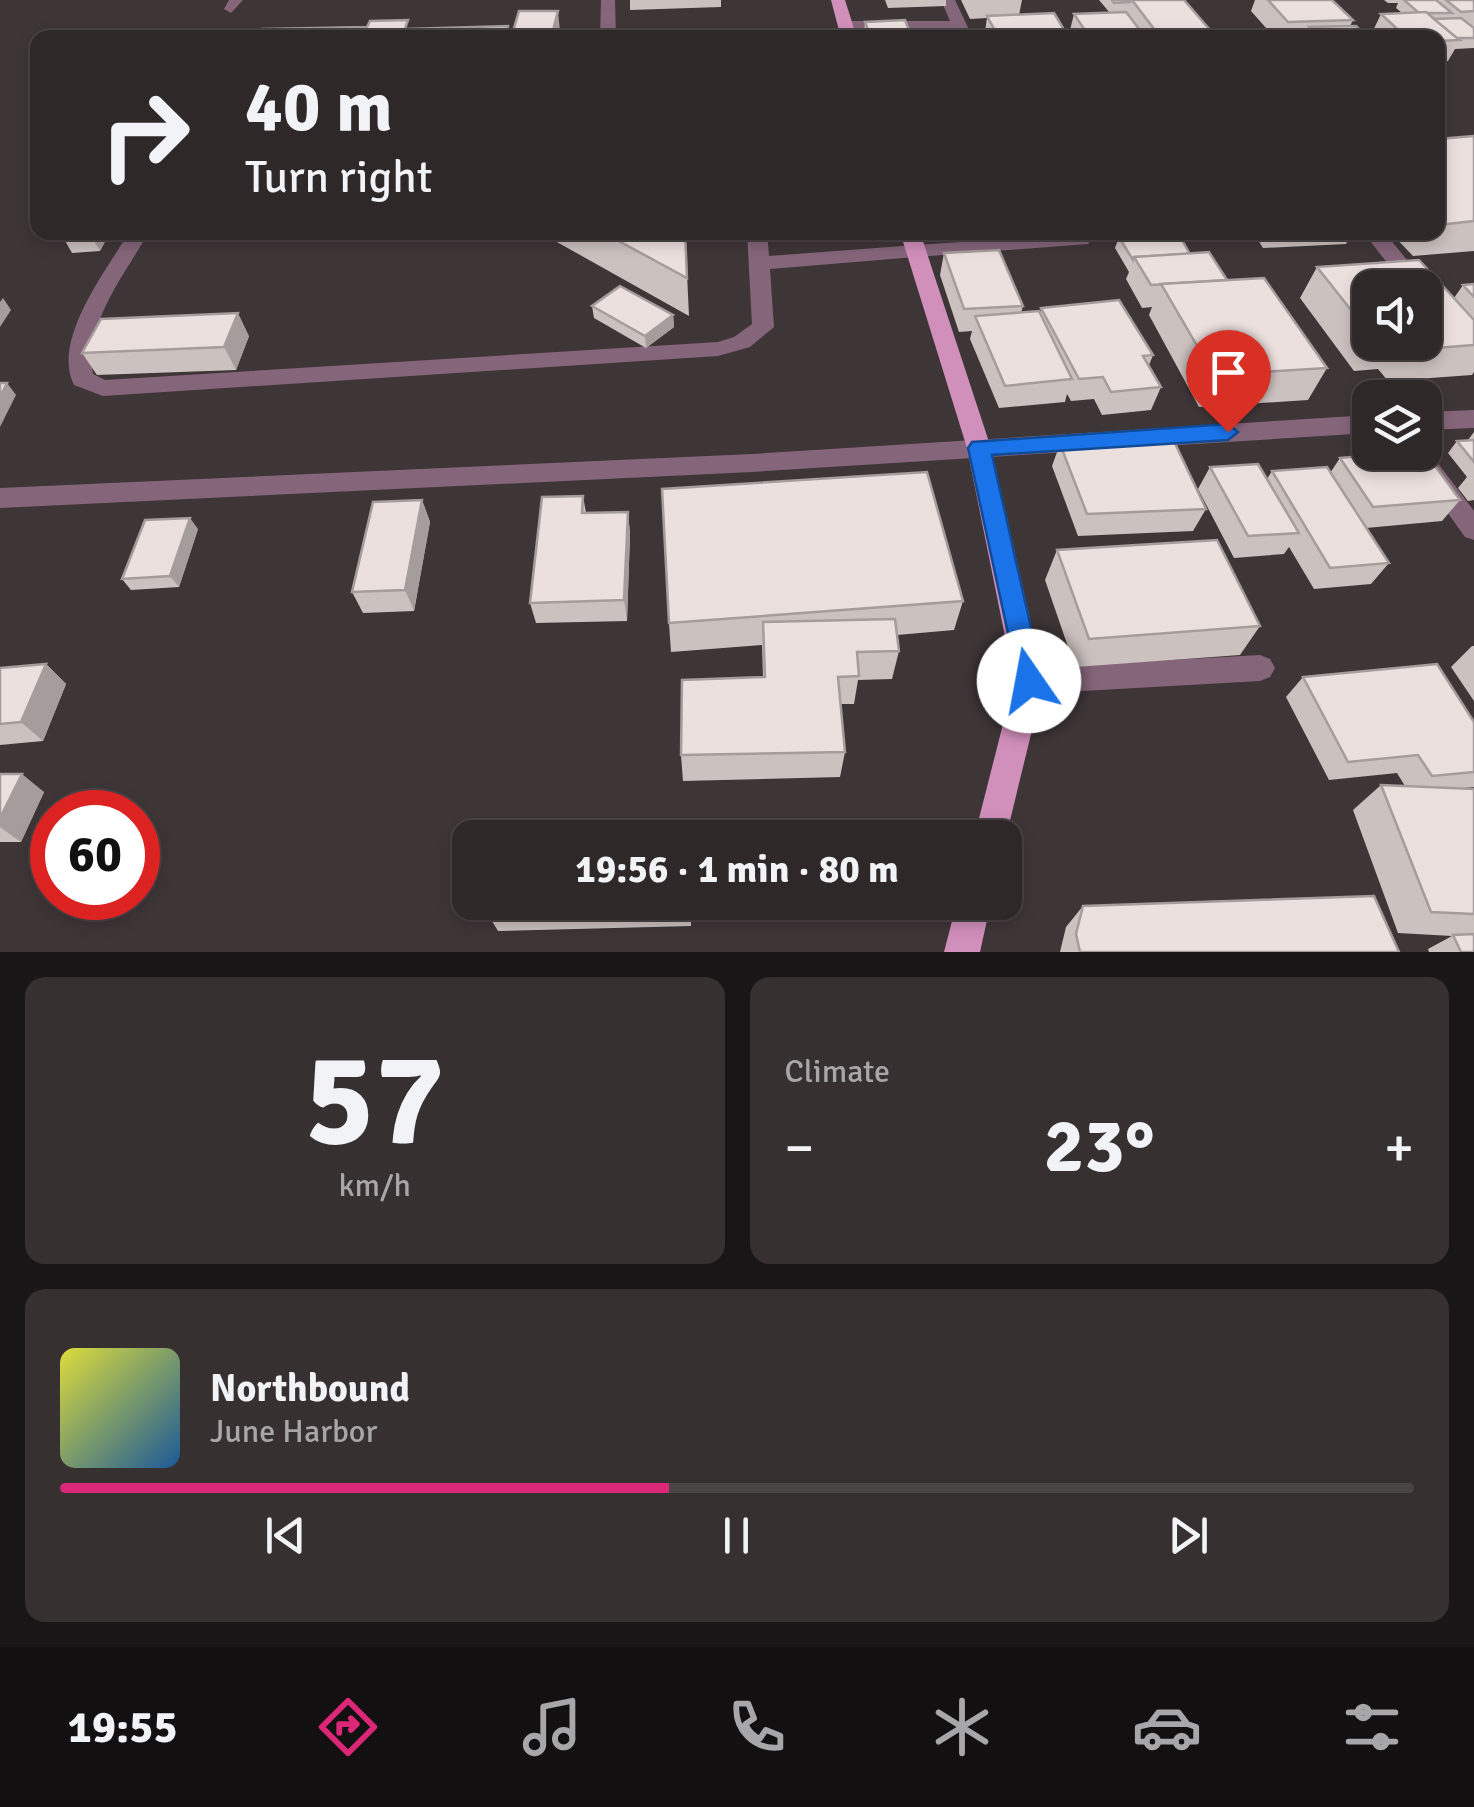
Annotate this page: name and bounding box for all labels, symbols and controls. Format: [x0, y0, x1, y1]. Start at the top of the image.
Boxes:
text: 40 m [245, 64, 393, 150]
icon: right [80, 70, 210, 200]
text: Turn right [245, 150, 433, 205]
map controls [1352, 270, 1442, 470]
button: sound [1352, 270, 1442, 360]
pin [1186, 330, 1271, 433]
icon: arrive [1201, 345, 1256, 400]
button: layers [1352, 380, 1442, 470]
position arrow [977, 629, 1081, 733]
speed limit sign: 60 [30, 790, 160, 920]
text: 19:56 · 1 min · 80 m [575, 846, 899, 893]
text: 57 [305, 1021, 445, 1181]
text: Climate [785, 1052, 890, 1091]
text: 23° [1044, 1100, 1155, 1193]
text: − [785, 1114, 814, 1182]
text: + [1384, 1114, 1414, 1182]
text: km/h [339, 1166, 411, 1205]
text: Northbound [210, 1365, 410, 1412]
text: June Harbor [210, 1412, 377, 1451]
icon: previous [258, 1508, 313, 1563]
icon: pause [709, 1508, 764, 1563]
icon: next [1161, 1508, 1216, 1563]
icon: directions [313, 1692, 383, 1762]
icon: music [517, 1692, 587, 1762]
icon: phone [722, 1692, 792, 1762]
icon: climate [927, 1692, 997, 1762]
icon: car [1132, 1692, 1202, 1762]
icon: filters [1337, 1692, 1407, 1762]
text: 19:55 [67, 1700, 178, 1755]

